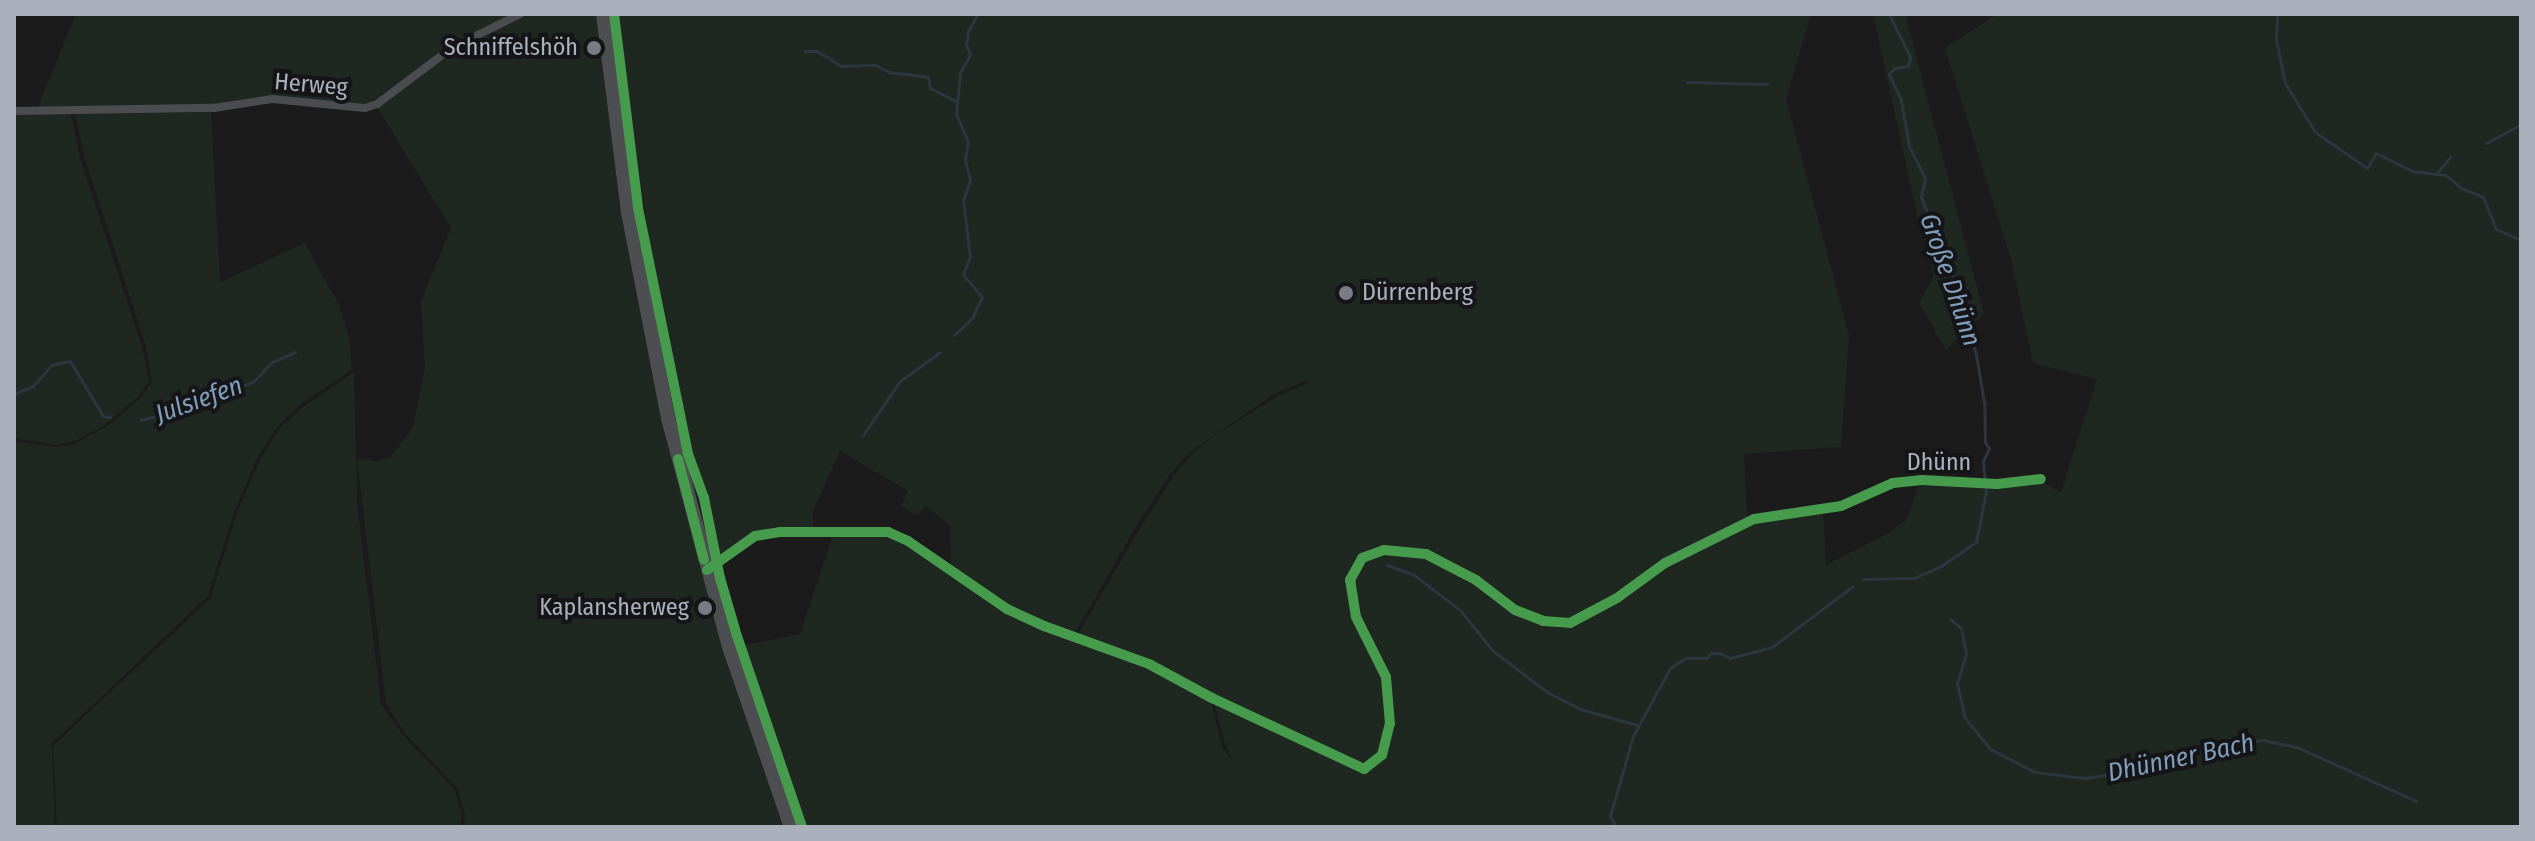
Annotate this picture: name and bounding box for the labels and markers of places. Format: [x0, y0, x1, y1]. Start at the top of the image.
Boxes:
place label: Schniffelshöh [444, 34, 578, 62]
marker: Schniffelshöh [585, 39, 603, 57]
place label: Dürrenberg [1362, 279, 1473, 307]
marker: Dürrenberg [1337, 284, 1355, 302]
place label: Kaplansherweg [539, 594, 689, 622]
marker: Kaplansherweg [696, 599, 714, 617]

